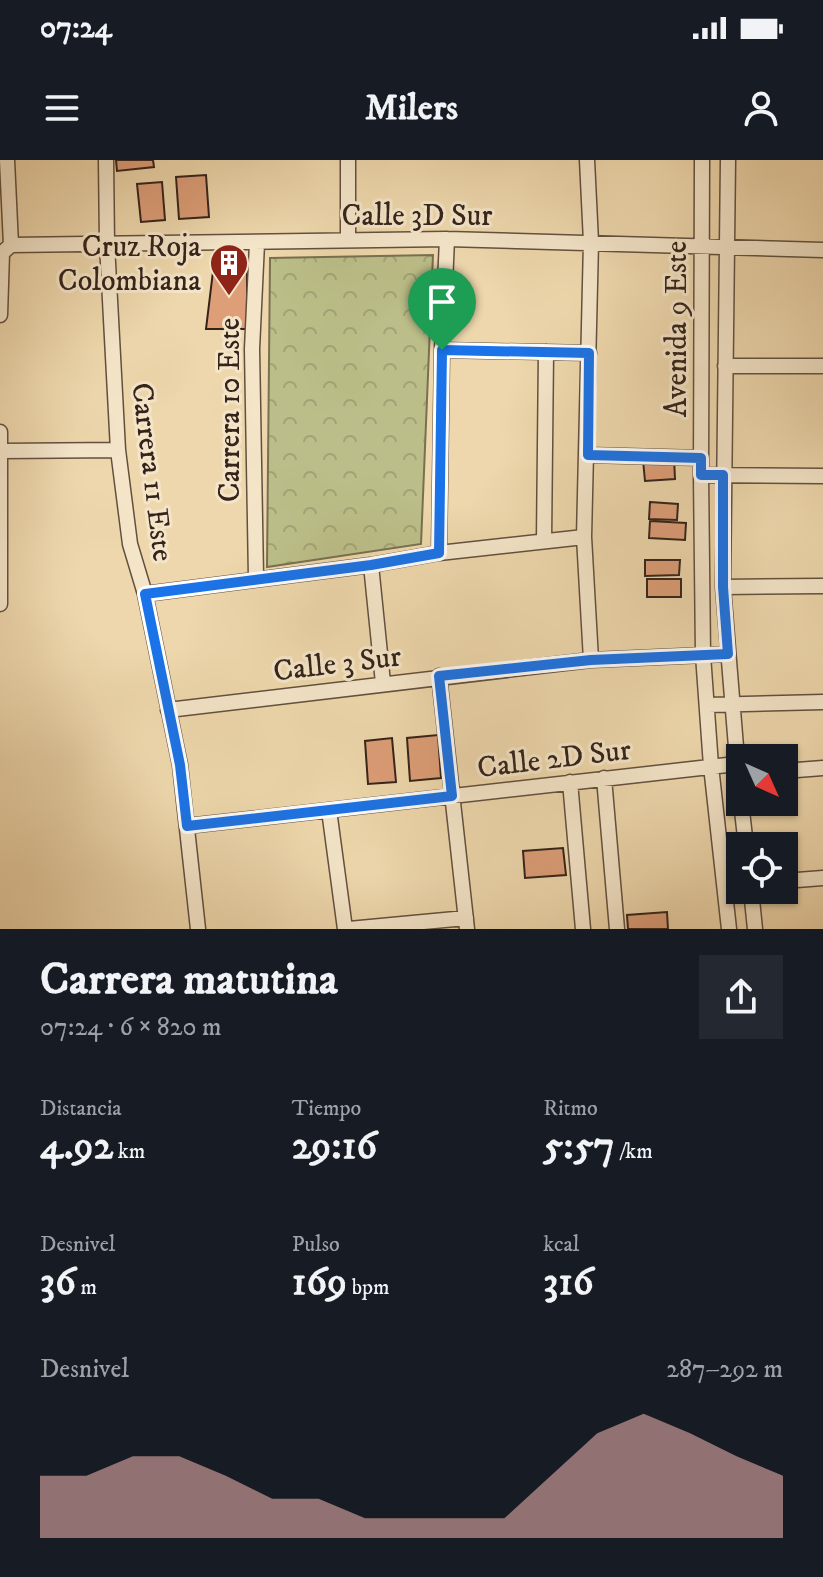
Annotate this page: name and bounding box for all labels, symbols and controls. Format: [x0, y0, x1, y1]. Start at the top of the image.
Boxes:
text: 07:24 [40, 10, 112, 47]
icon: menu [40, 86, 84, 130]
text: Milers [365, 86, 458, 131]
icon: person [739, 86, 783, 130]
street label: Calle 3D Sur [342, 198, 492, 235]
place label: Cruz Roja Colombiana [58, 229, 201, 300]
street label: Avenida 9 Este [659, 241, 696, 417]
building icon: Cruz Roja Colombiana [208, 242, 250, 297]
pin [408, 268, 476, 350]
icon: arrive [420, 280, 464, 324]
street label: Carrera 10 Este [212, 318, 249, 502]
street label: Carrera 11 Este [122, 381, 181, 564]
street label: Calle 3 Sur [271, 638, 403, 691]
street label: Calle 2D Sur [475, 732, 633, 787]
north arrow [726, 744, 798, 816]
map controls [726, 744, 798, 904]
button: locate [726, 832, 798, 904]
text: Carrera matutina [40, 953, 338, 1008]
button: share [699, 955, 783, 1039]
text: 07:24 · 6 × 820 m [40, 1011, 222, 1044]
text: Distancia [40, 1095, 122, 1122]
text: Tiempo [292, 1095, 361, 1122]
text: Ritmo [543, 1095, 598, 1122]
text: 4.92 [40, 1122, 113, 1172]
text: 29:16 [292, 1122, 377, 1172]
text: 5:57 [543, 1122, 615, 1172]
text: km [113, 1138, 145, 1165]
text: /km [615, 1138, 653, 1165]
text: Desnivel [40, 1231, 115, 1258]
text: Pulso [292, 1231, 340, 1258]
text: kcal [543, 1231, 579, 1258]
text: 36 [40, 1258, 76, 1308]
text: 169 [292, 1258, 347, 1308]
text: 316 [543, 1258, 594, 1308]
text: m [76, 1274, 97, 1301]
text: bpm [347, 1274, 390, 1301]
text: Desnivel [40, 1353, 129, 1386]
text: 287–292 m [666, 1353, 783, 1386]

